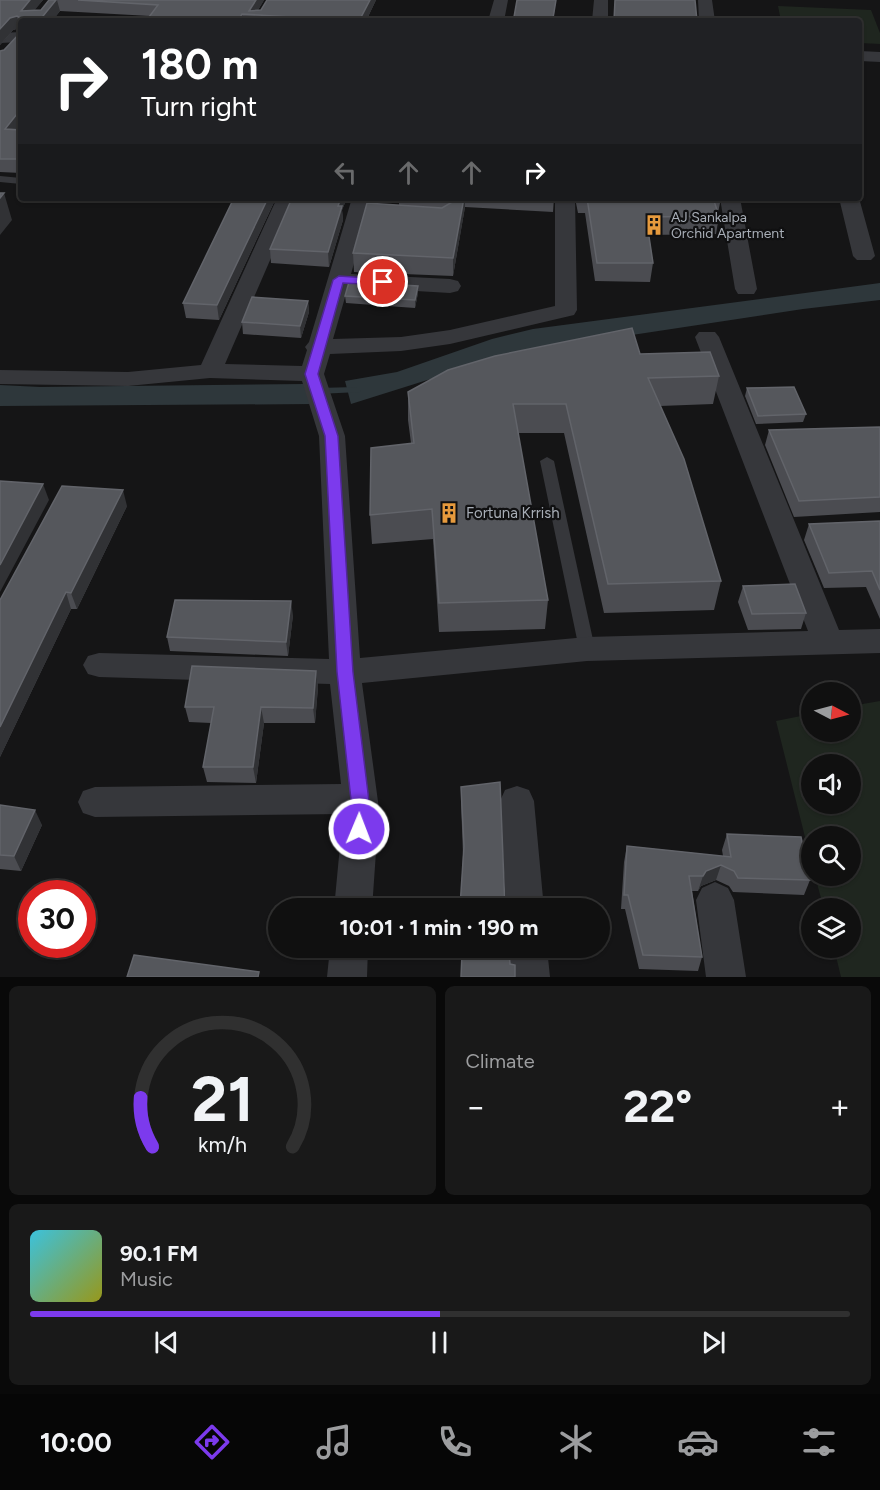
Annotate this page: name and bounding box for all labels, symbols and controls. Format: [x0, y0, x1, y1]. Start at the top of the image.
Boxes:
text: 180 m [141, 39, 258, 90]
icon: right [42, 42, 120, 120]
text: Turn right [141, 90, 257, 123]
icon: left [329, 156, 362, 189]
icon: ahead [392, 156, 425, 189]
icon: ahead [455, 156, 488, 189]
icon: right [518, 156, 551, 189]
place label: AJ Sankalpa Orchid Apartment [671, 209, 784, 242]
building icon: AJ Sankalpa Orchid Apartment [642, 213, 666, 237]
pin [357, 256, 408, 307]
icon: arrive [366, 265, 399, 298]
building icon: Fortuna Krrish [437, 501, 461, 525]
place label: Fortuna Krrish [466, 504, 560, 522]
north arrow [801, 682, 861, 742]
map controls [801, 682, 861, 958]
button: sound [801, 754, 861, 814]
position arrow [327, 797, 391, 861]
button: search [801, 826, 861, 886]
speed limit sign: 30 [18, 880, 96, 958]
button: layers [801, 898, 861, 958]
text: 10:01 · 1 min · 190 m [340, 914, 538, 941]
text: Climate [466, 1049, 535, 1073]
text: 21 [191, 1062, 253, 1137]
text: 22° [623, 1079, 692, 1133]
text: − [466, 1087, 486, 1126]
text: + [829, 1087, 850, 1126]
text: km/h [198, 1133, 247, 1158]
text: 90.1 FM [120, 1240, 198, 1267]
text: Music [120, 1267, 173, 1291]
icon: previous [150, 1326, 183, 1359]
icon: pause [423, 1326, 456, 1359]
icon: next [697, 1326, 730, 1359]
icon: directions [191, 1421, 233, 1463]
icon: music [313, 1421, 355, 1463]
icon: phone [434, 1421, 476, 1463]
icon: climate [555, 1421, 597, 1463]
icon: car [677, 1421, 719, 1463]
icon: filters [798, 1421, 840, 1463]
text: 10:00 [40, 1426, 112, 1459]

